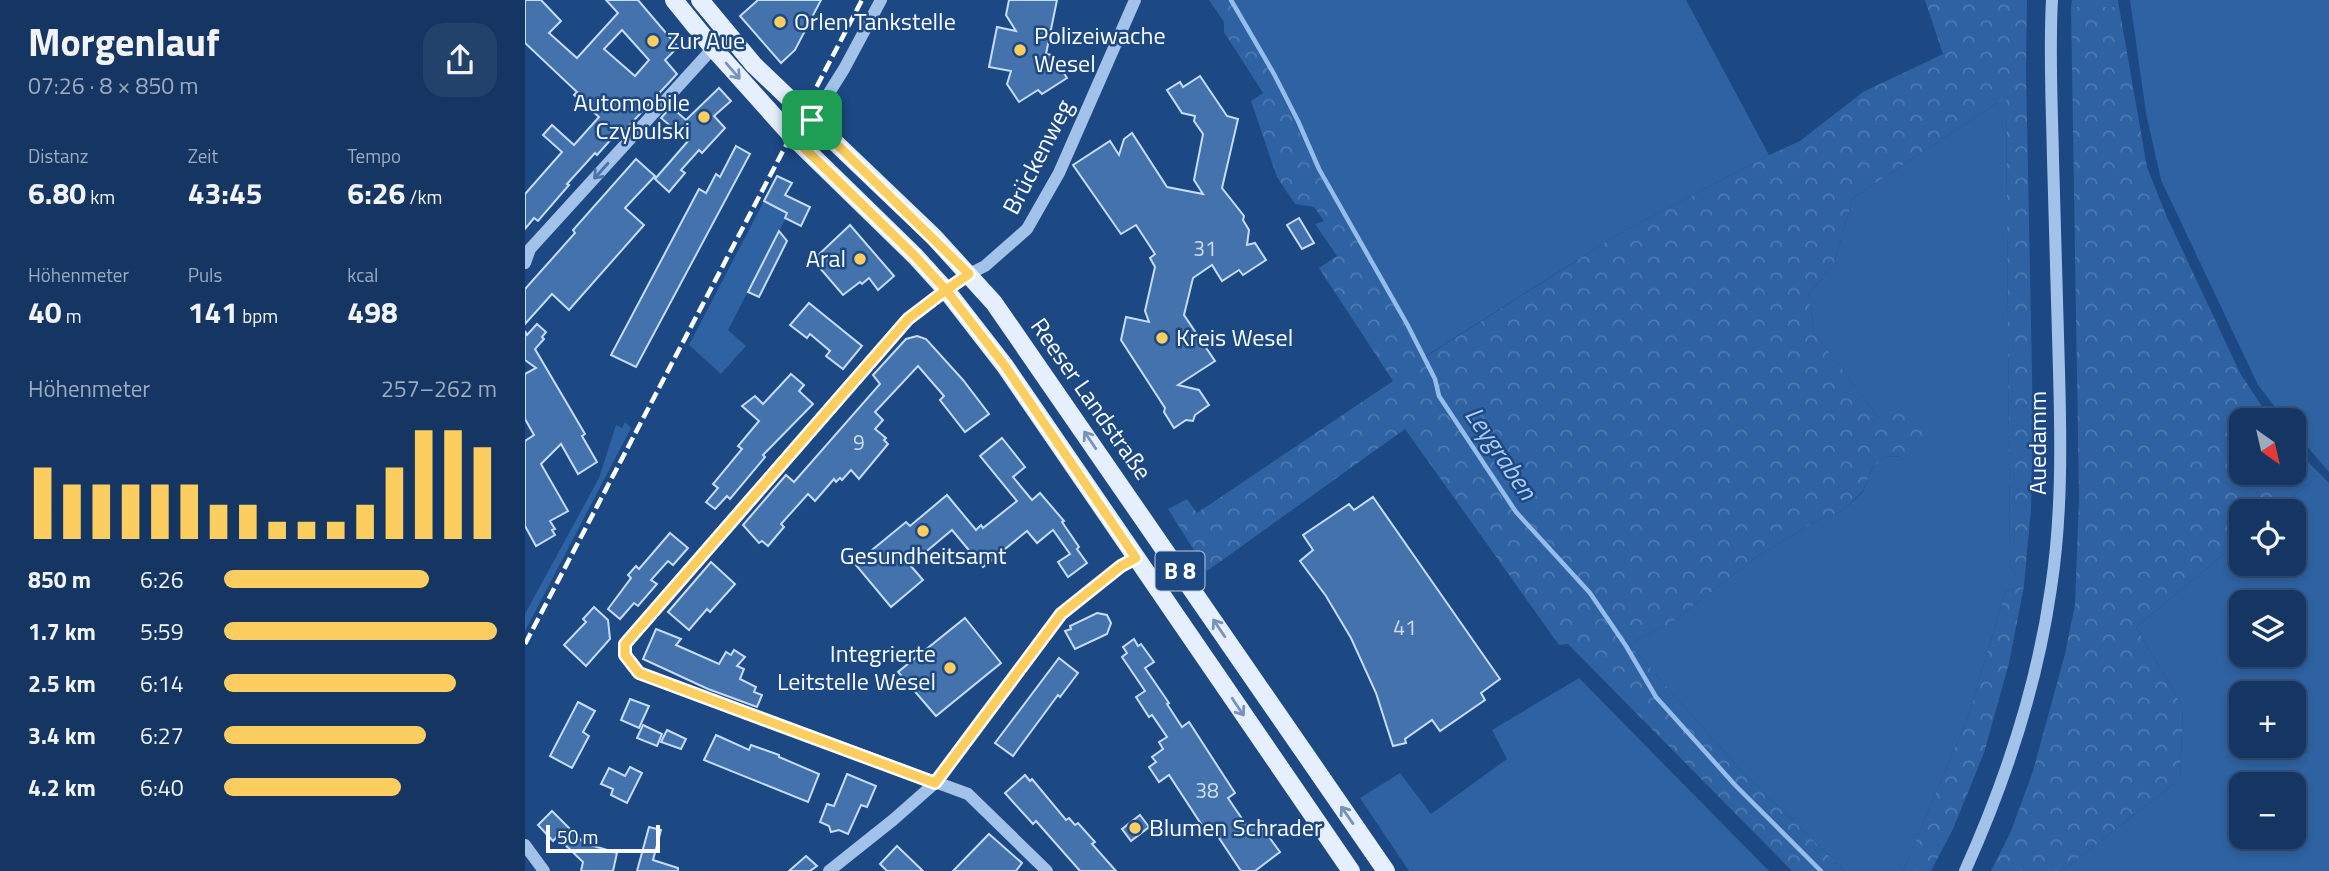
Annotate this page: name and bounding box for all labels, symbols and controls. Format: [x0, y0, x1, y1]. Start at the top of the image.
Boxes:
place label: Orlen Tankstelle [794, 3, 956, 39]
text: Morgenlauf [28, 13, 220, 71]
marker: Orlen Tankstelle [772, 14, 788, 30]
place label: Polizeiwache Wesel [1034, 17, 1166, 81]
place label: Zur Aue [667, 22, 745, 58]
button: share [423, 23, 497, 97]
marker: Zur Aue [645, 33, 661, 49]
marker: Polizeiwache Wesel [1012, 42, 1028, 58]
one-way arrow [725, 62, 741, 80]
text: 07:26 · 8 × 850 m [28, 68, 198, 103]
place label: Automobile Czybulski [574, 84, 690, 148]
pin [782, 90, 842, 150]
street label: Brückenweg [993, 93, 1082, 220]
icon: arrive [793, 101, 831, 139]
marker: Automobile Czybulski [696, 109, 712, 125]
text: Distanz [28, 141, 88, 170]
text: Zeit [188, 141, 218, 170]
text: Tempo [347, 141, 401, 170]
one-way arrow [593, 162, 609, 180]
text: 6.80 [28, 170, 86, 216]
text: 43:45 [188, 170, 263, 216]
text: 6:26 [347, 170, 405, 216]
text: km [86, 182, 115, 211]
text: /km [405, 182, 442, 211]
house number: 31 [1193, 232, 1217, 264]
place label: Aral [806, 240, 846, 276]
marker: Aral [852, 251, 868, 267]
text: Höhenmeter [28, 260, 129, 289]
text: Puls [188, 260, 222, 289]
text: kcal [347, 260, 378, 289]
text: 40 [28, 289, 62, 335]
text: 141 [188, 289, 238, 335]
text: 498 [347, 289, 398, 335]
text: m [62, 301, 82, 330]
text: bpm [238, 301, 278, 330]
street label: Reeser Landstraße [1022, 310, 1161, 487]
place label: Kreis Wesel [1176, 319, 1293, 355]
marker: Kreis Wesel [1154, 330, 1170, 346]
text: Höhenmeter [28, 371, 150, 406]
text: 257–262 m [381, 371, 497, 406]
street label: Auedamm [2019, 391, 2055, 495]
water label: Leygraben [1456, 398, 1548, 508]
north arrow [2229, 408, 2307, 485]
map controls [2229, 408, 2306, 849]
house number: 9 [853, 426, 865, 458]
one-way arrow [1083, 431, 1097, 450]
button: locate [2229, 499, 2306, 576]
marker: Gesundheitsamt [915, 523, 931, 539]
place label: Gesundheitsamt [840, 537, 1007, 573]
road number: B 8 [1155, 552, 1205, 590]
text: 850 m [28, 562, 91, 597]
text: 6:26 [140, 562, 184, 597]
button: layers [2229, 590, 2306, 667]
house number: 41 [1393, 611, 1417, 643]
text: 1.7 km [28, 614, 96, 649]
text: 5:59 [140, 614, 184, 649]
one-way arrow [1211, 618, 1225, 638]
place label: Integrierte Leitstelle Wesel [777, 635, 936, 699]
marker: Integrierte Leitstelle Wesel [942, 660, 958, 676]
text: 2.5 km [28, 666, 96, 701]
text: 6:14 [140, 666, 184, 701]
button: + [2229, 681, 2306, 758]
one-way arrow [1231, 697, 1245, 716]
text: 3.4 km [28, 718, 96, 753]
text: 6:27 [140, 718, 184, 753]
text: 4.2 km [28, 770, 96, 805]
text: 6:40 [140, 770, 184, 805]
button: − [2229, 772, 2306, 849]
house number: 38 [1195, 774, 1219, 806]
one-way arrow [1340, 806, 1354, 825]
place label: Blumen Schrader [1149, 809, 1322, 845]
marker: Blumen Schrader [1127, 820, 1143, 836]
scale bar [546, 822, 660, 854]
text: 50 m [557, 822, 598, 851]

